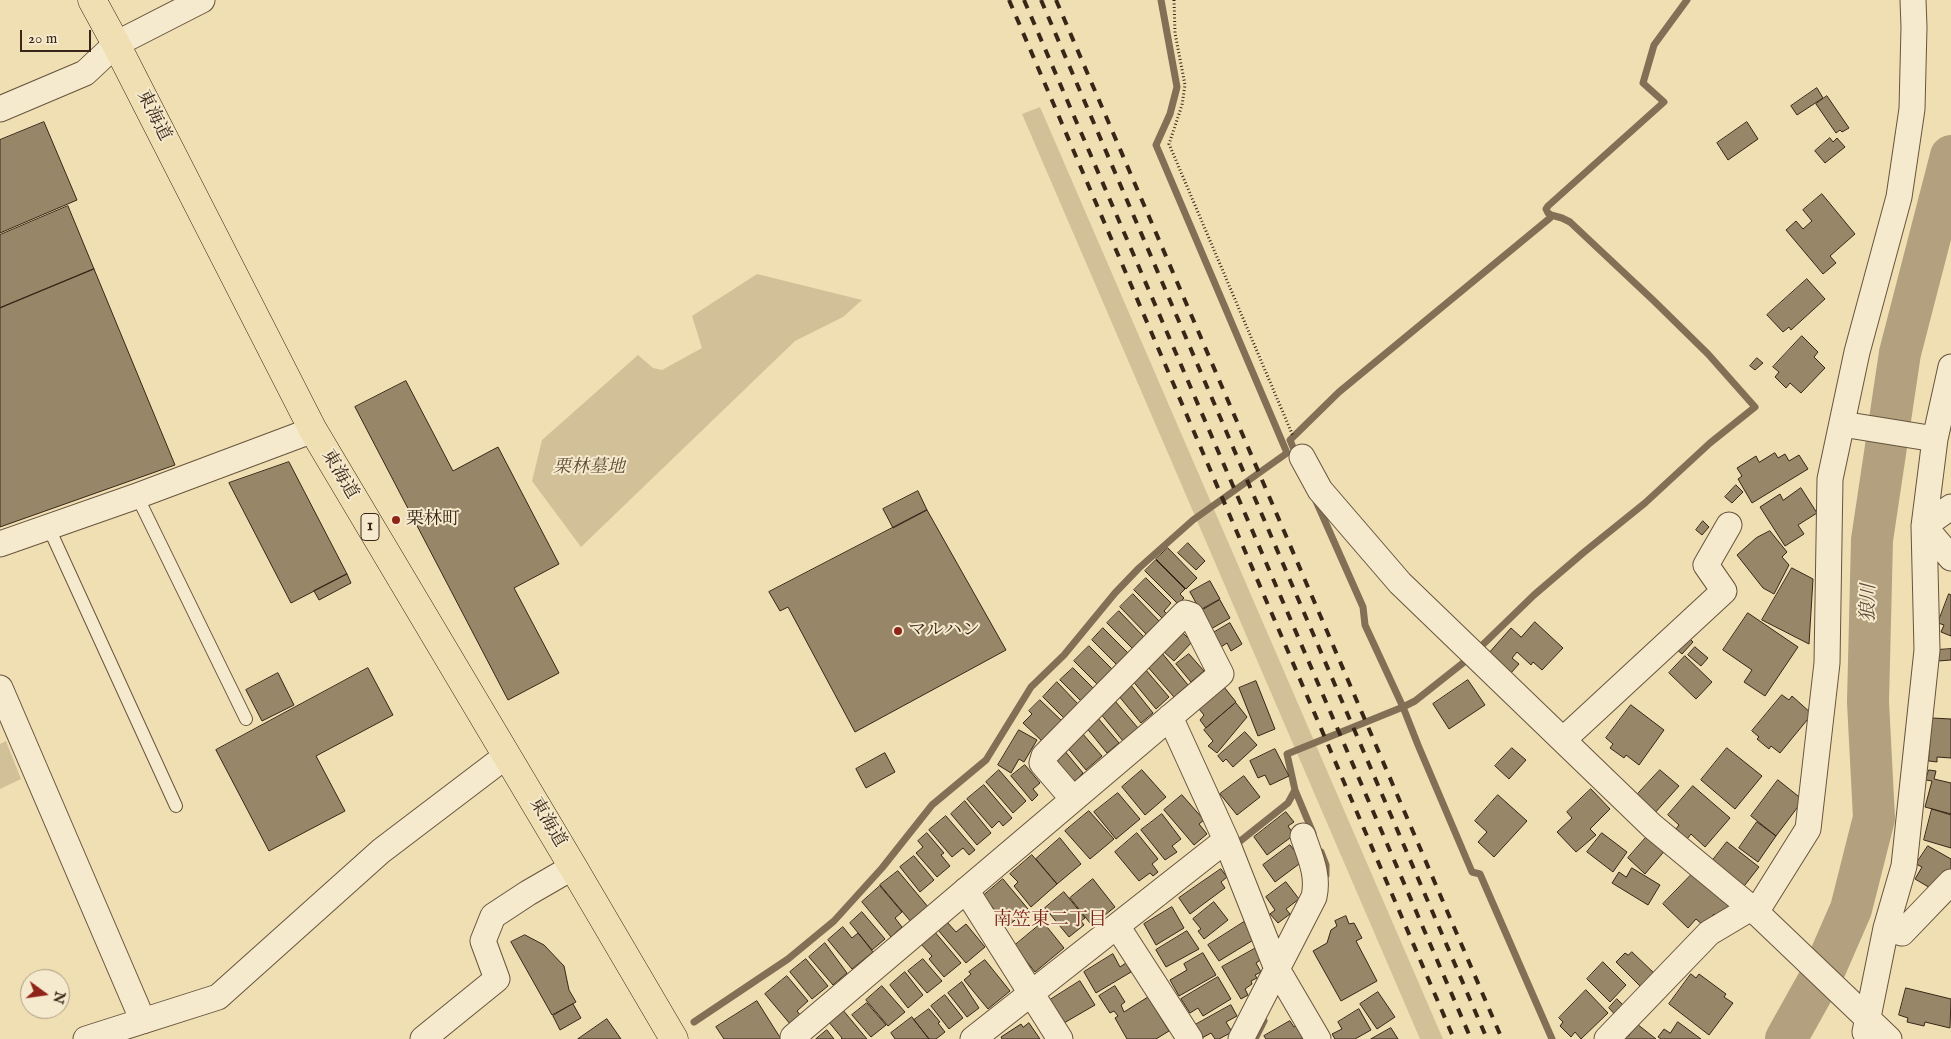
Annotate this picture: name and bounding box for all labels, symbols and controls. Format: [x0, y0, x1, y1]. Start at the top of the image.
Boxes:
scale bar [22, 20, 94, 52]
text: 20 m [28, 29, 57, 48]
street label: 東海道 [131, 87, 175, 145]
street label: 東海道 [316, 446, 362, 504]
park label: 栗林墓地 [553, 457, 625, 479]
place label: 栗林町 [406, 509, 460, 531]
road number: 1 [361, 514, 379, 540]
marker: 栗林町 [390, 514, 402, 526]
water label: 狼川 [1858, 584, 1882, 622]
place label: マルハン [908, 620, 980, 642]
marker: マルハン [892, 625, 904, 637]
street label: 東海道 [524, 794, 570, 852]
district label: 南笠東二丁目 [993, 910, 1107, 932]
north arrow [20, 969, 70, 1019]
text: N [48, 989, 69, 1005]

